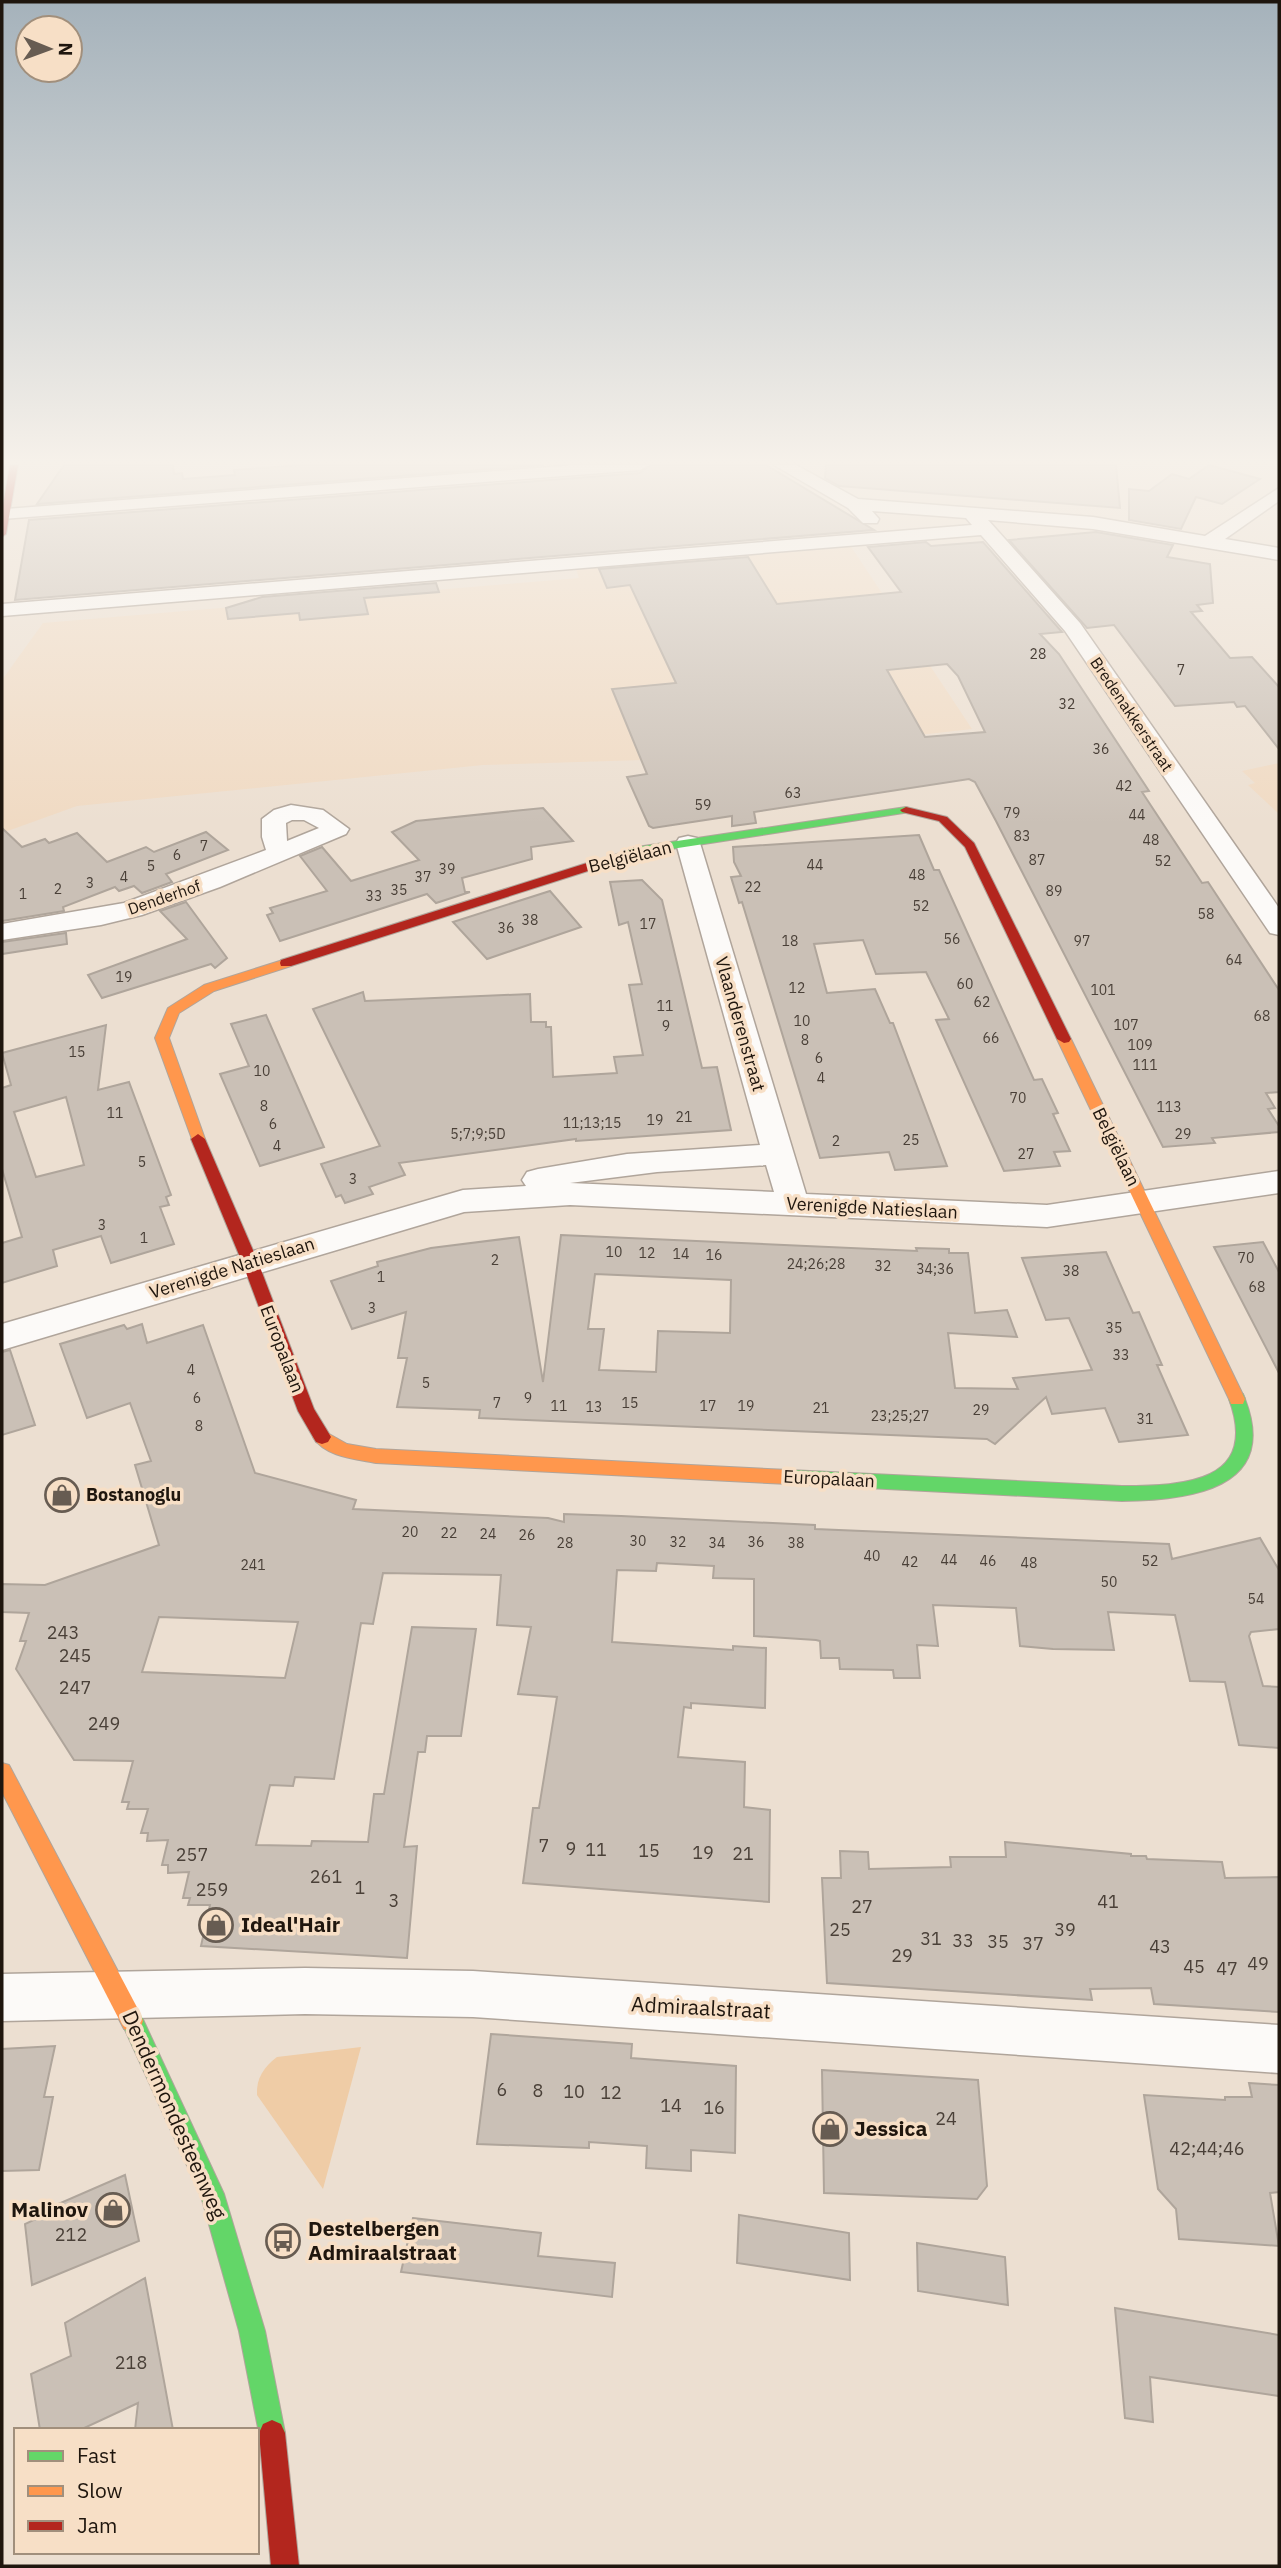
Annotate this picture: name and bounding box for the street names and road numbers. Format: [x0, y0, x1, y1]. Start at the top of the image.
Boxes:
street label: Bredenakkerstraat [1086, 653, 1178, 775]
street label: Belgiëlaan [586, 835, 674, 878]
street label: Denderhof [125, 875, 203, 919]
street label: Vlaanderenstraat [710, 954, 771, 1094]
street label: Belgiëlaan [1088, 1104, 1145, 1190]
street label: Verenigde Natieslaan [786, 1192, 958, 1223]
street label: Verenigde Natieslaan [146, 1231, 317, 1304]
street label: Europalaan [255, 1302, 310, 1396]
street label: Europalaan [783, 1465, 875, 1492]
street label: Admiraalstraat [630, 1989, 772, 2025]
street label: Dendermondesteenweg [116, 2006, 234, 2223]

